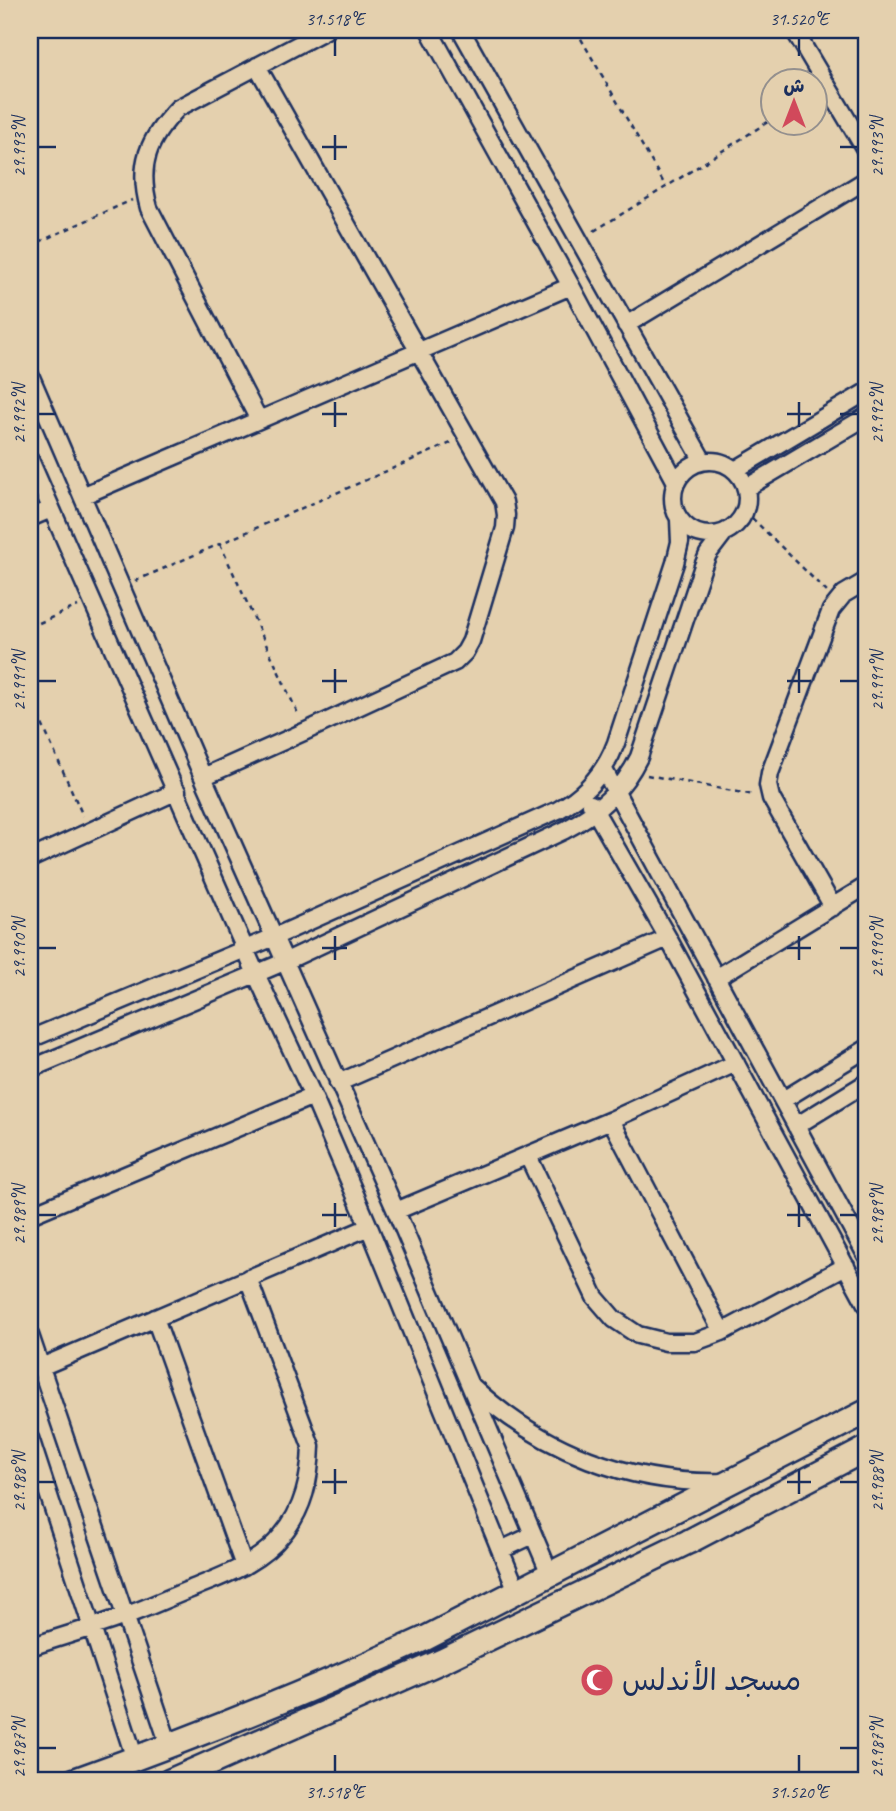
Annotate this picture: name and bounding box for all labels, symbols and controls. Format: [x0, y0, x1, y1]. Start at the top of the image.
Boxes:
text: 31.518°E [306, 8, 367, 30]
text: 31.520°E [770, 8, 831, 30]
north arrow [760, 66, 830, 136]
text: ش [784, 74, 805, 98]
text: 29.993°N [8, 114, 30, 177]
text: 29.993°N [866, 114, 888, 177]
text: 29.992°N [8, 381, 30, 444]
text: 29.992°N [866, 381, 888, 444]
text: 29.991°N [8, 648, 30, 711]
text: 29.991°N [866, 648, 888, 711]
text: 29.990°N [8, 915, 30, 978]
text: 29.990°N [866, 915, 888, 978]
text: 29.989°N [8, 1182, 30, 1245]
text: 29.989°N [866, 1182, 888, 1245]
text: 29.988°N [8, 1449, 30, 1512]
text: 29.988°N [866, 1449, 888, 1512]
place label: مسجد الأندلس [622, 1660, 801, 1699]
mosque icon: مسجد الأندلس [578, 1661, 616, 1699]
text: 29.987°N [8, 1715, 30, 1778]
text: 29.987°N [866, 1715, 888, 1778]
text: 31.518°E [306, 1781, 367, 1803]
text: 31.520°E [770, 1781, 831, 1803]

